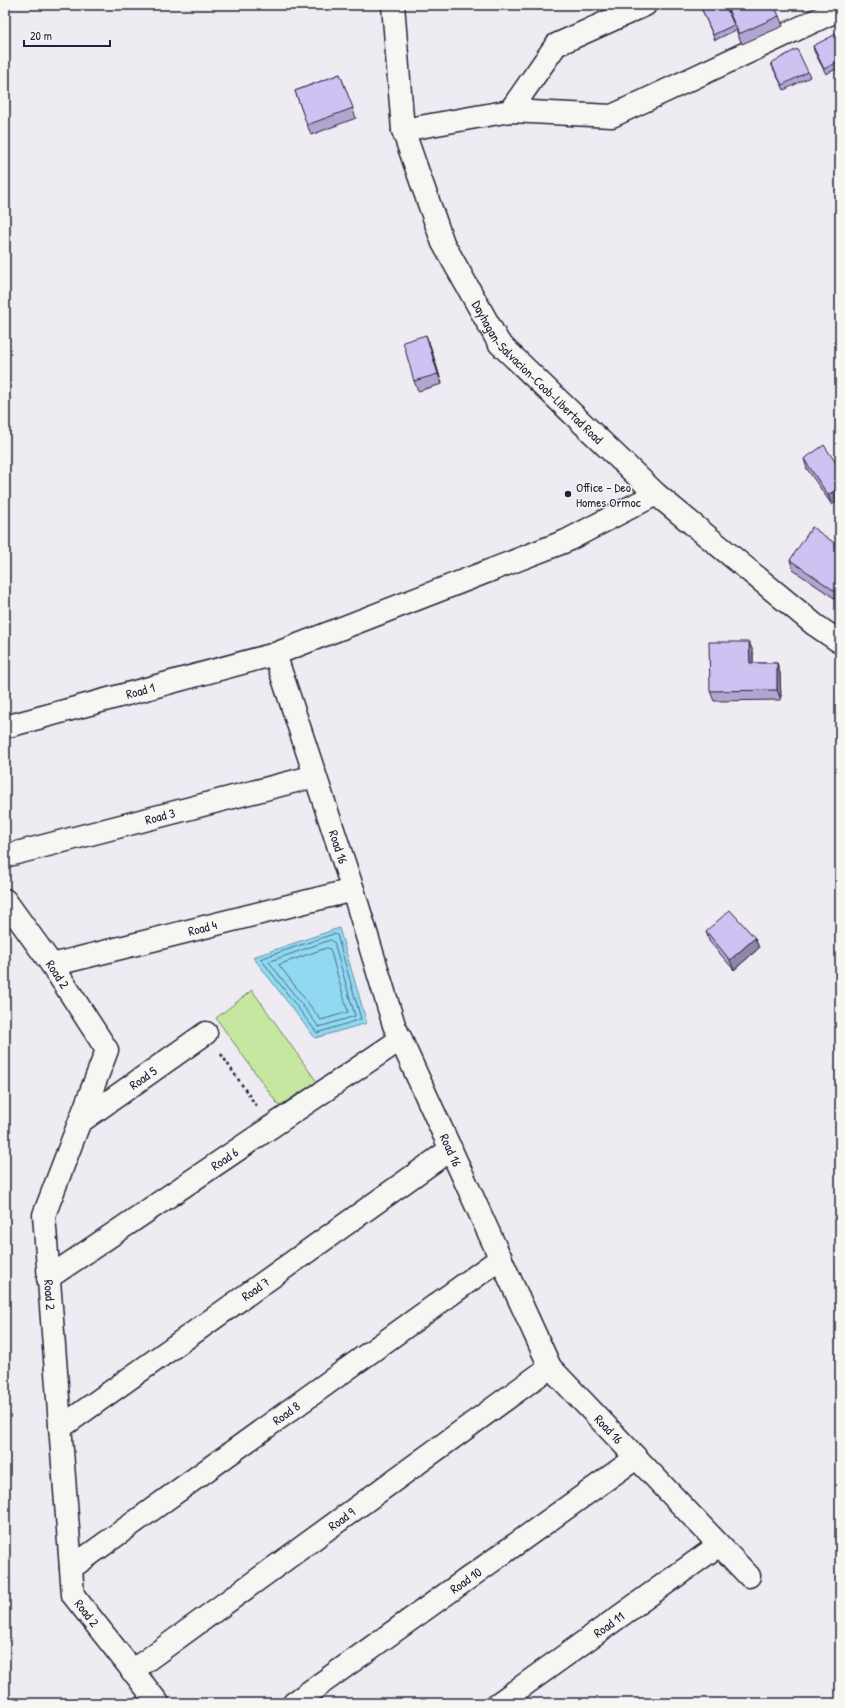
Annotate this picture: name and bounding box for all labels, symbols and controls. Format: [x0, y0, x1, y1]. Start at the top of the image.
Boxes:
scale bar [24, 22, 110, 48]
text: 20 m [30, 27, 52, 44]
street label: Dayhagan-Salvacion-Coob-Libertad Road [468, 297, 607, 448]
place label: Office - Deo Homes Ormoc [576, 478, 641, 511]
marker: Office - Deo Homes Ormoc [563, 489, 573, 499]
street label: Road 1 [124, 678, 157, 703]
street label: Road 3 [143, 803, 177, 829]
street label: Road 16 [325, 828, 353, 866]
street label: Road 4 [186, 915, 219, 940]
street label: Road 2 [42, 956, 74, 992]
street label: Road 5 [126, 1061, 161, 1094]
street label: Road 16 [436, 1131, 466, 1169]
street label: Road 6 [207, 1143, 242, 1174]
street label: Road 7 [238, 1272, 273, 1305]
street label: Road 2 [40, 1279, 60, 1311]
street label: Road 8 [269, 1397, 304, 1429]
street label: Road 16 [591, 1410, 627, 1448]
street label: Road 9 [324, 1503, 359, 1535]
street label: Road 10 [446, 1563, 485, 1598]
street label: Road 2 [71, 1595, 104, 1630]
street label: Road 11 [590, 1607, 628, 1641]

